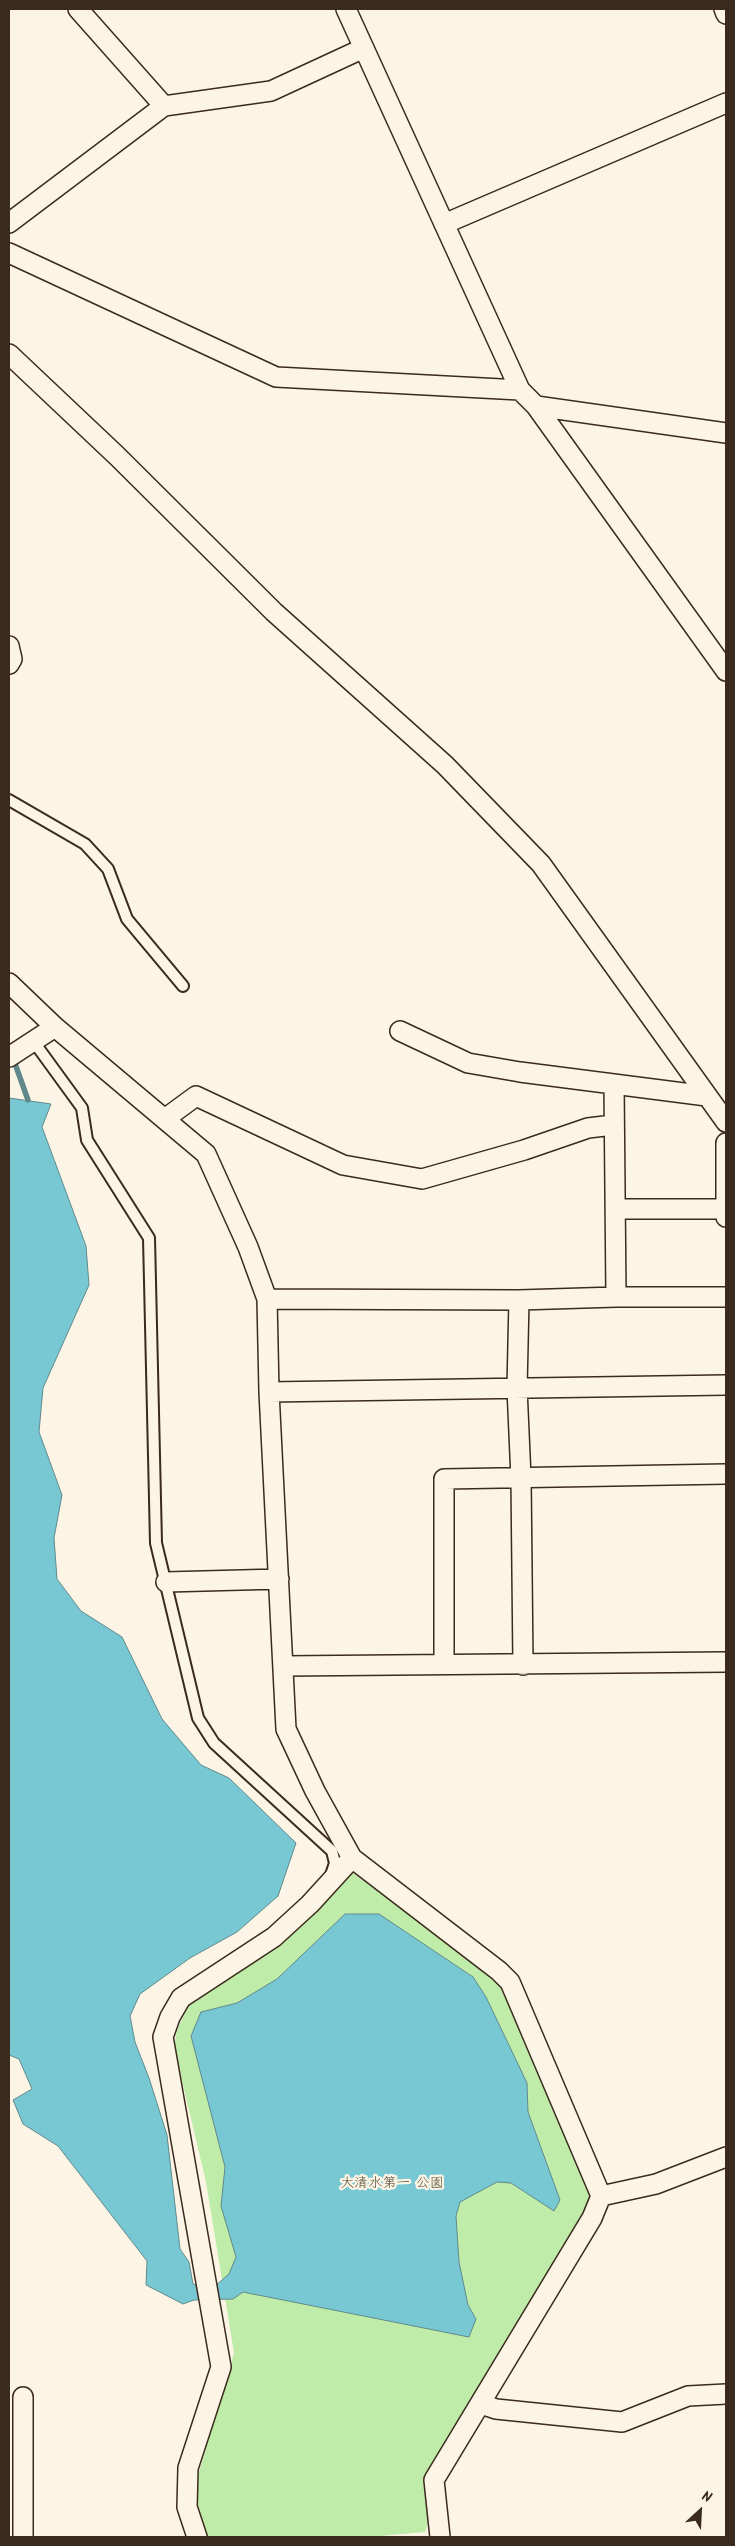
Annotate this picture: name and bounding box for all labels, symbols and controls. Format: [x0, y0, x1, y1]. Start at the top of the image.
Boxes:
park label: 大清水第一 公園 [340, 2177, 444, 2193]
north arrow [675, 2486, 725, 2536]
text: N [698, 2486, 715, 2509]

